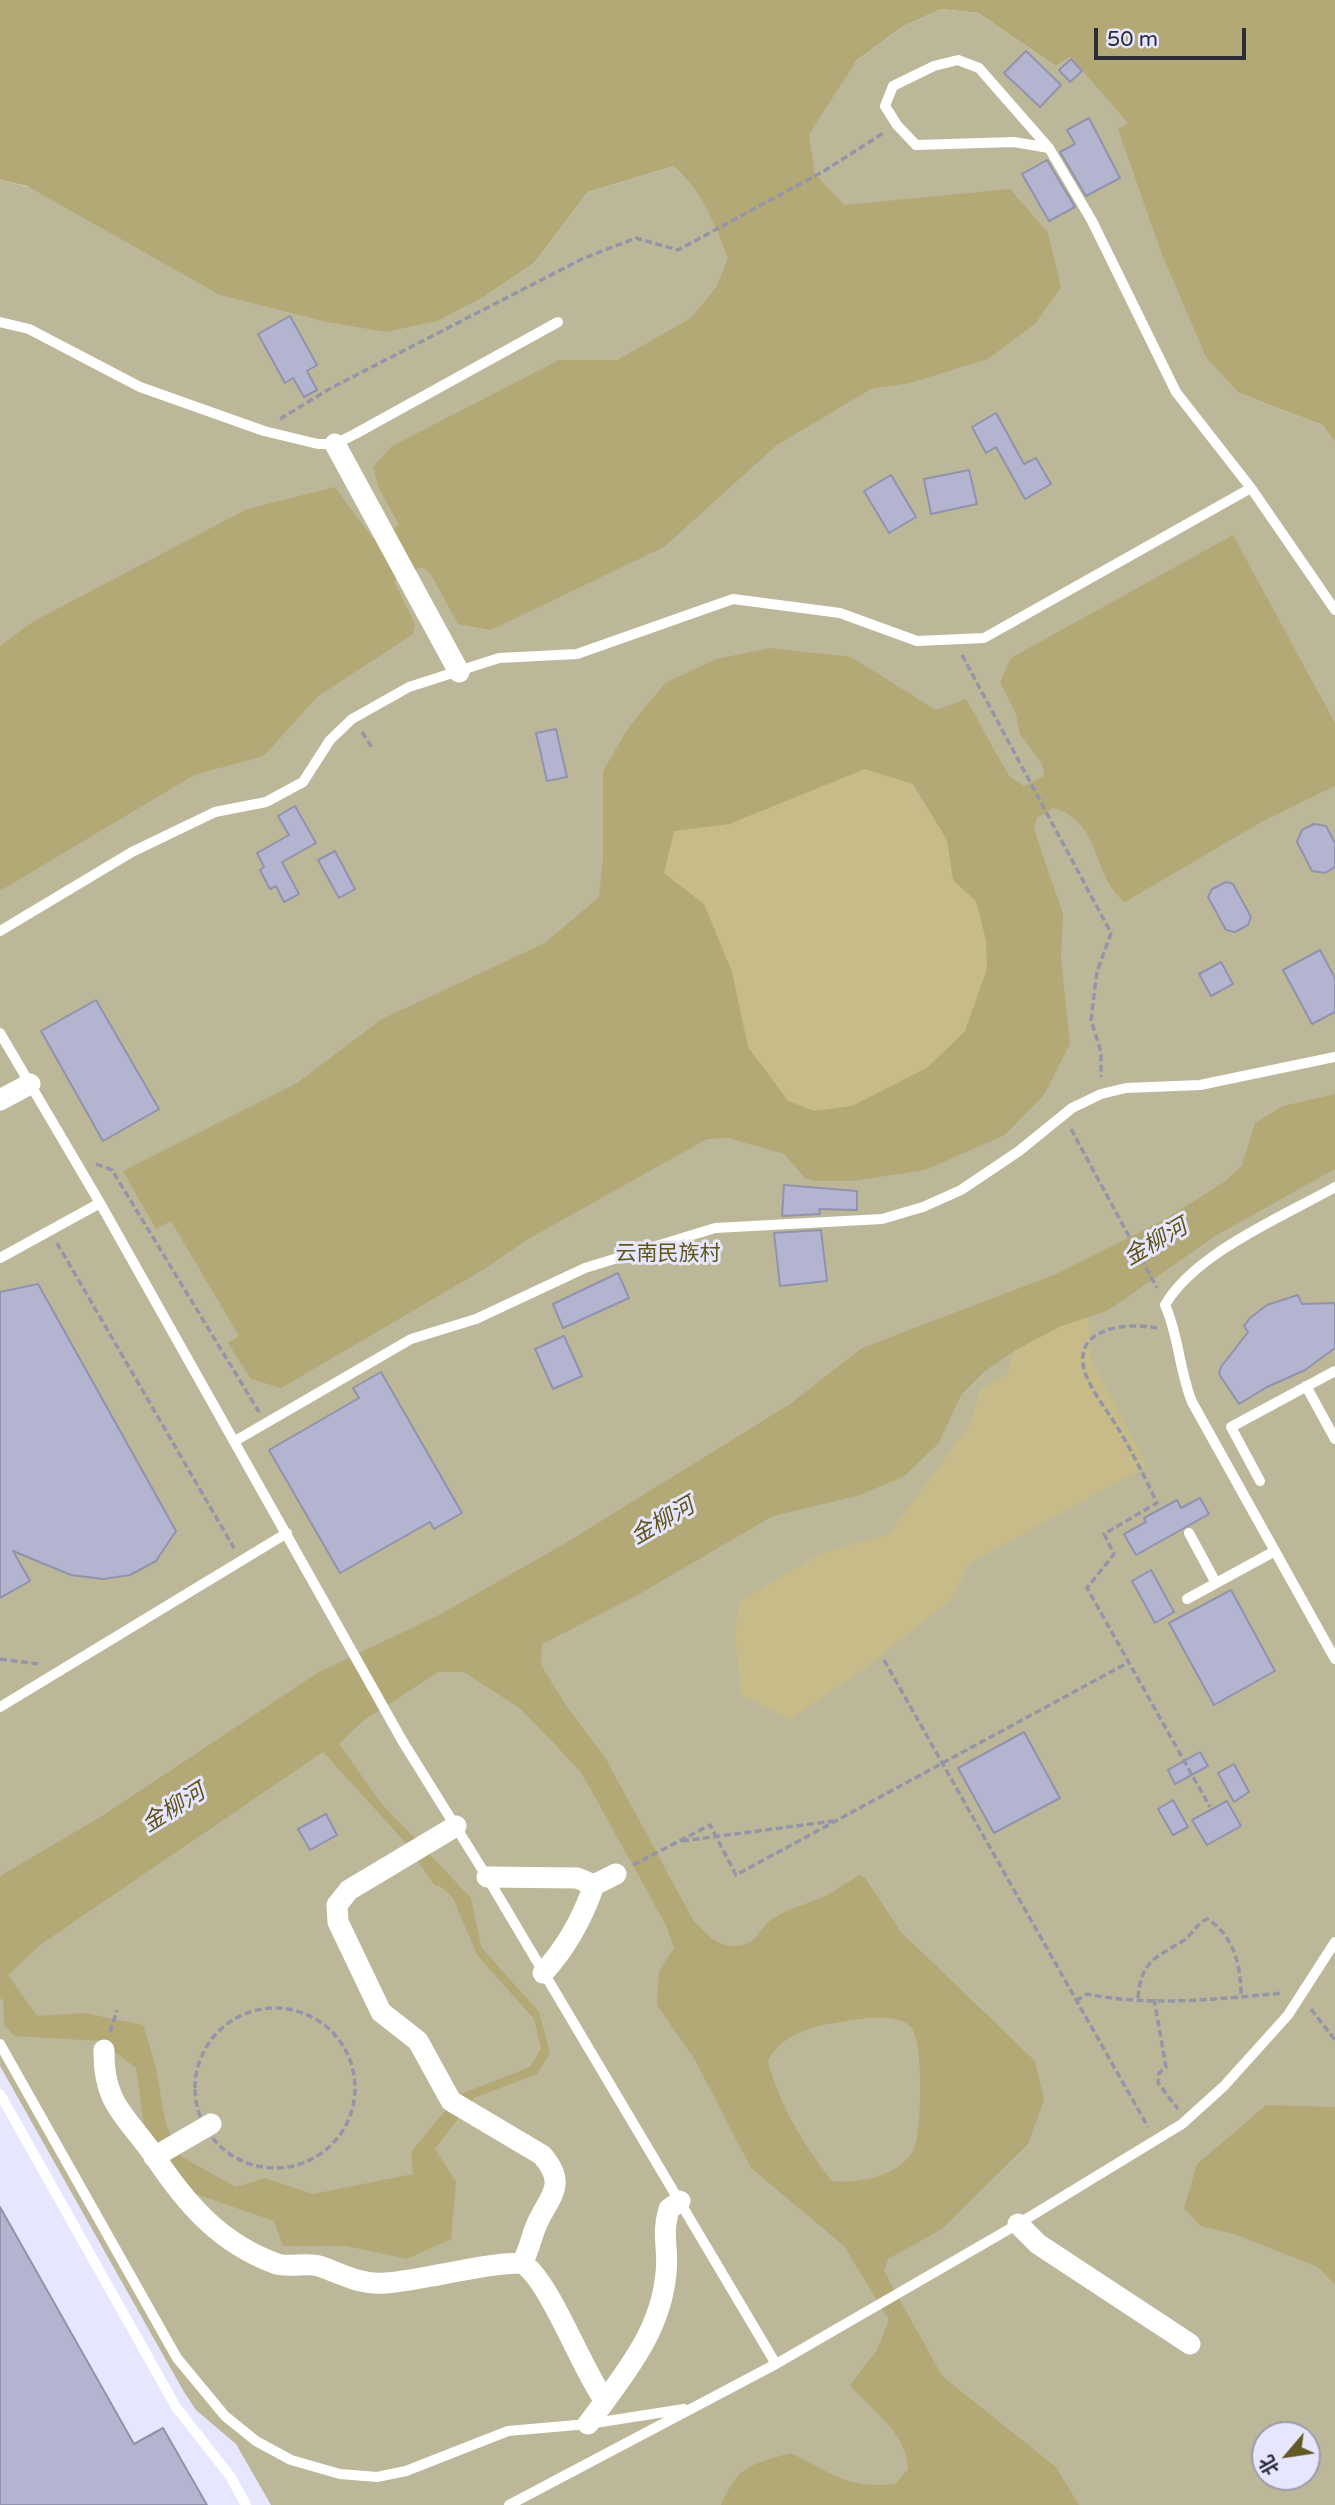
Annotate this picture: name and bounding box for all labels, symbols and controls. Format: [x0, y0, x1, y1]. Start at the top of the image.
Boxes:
scale bar [1097, 14, 1249, 58]
text: 50 m [1107, 27, 1158, 52]
water label: 金柳河 [1119, 1214, 1193, 1272]
park label: 云南民族村 [616, 1241, 720, 1267]
water label: 金柳河 [626, 1493, 700, 1551]
water label: 金柳河 [137, 1779, 211, 1839]
north arrow [1251, 2421, 1321, 2491]
text: 北 [1255, 2452, 1284, 2479]

